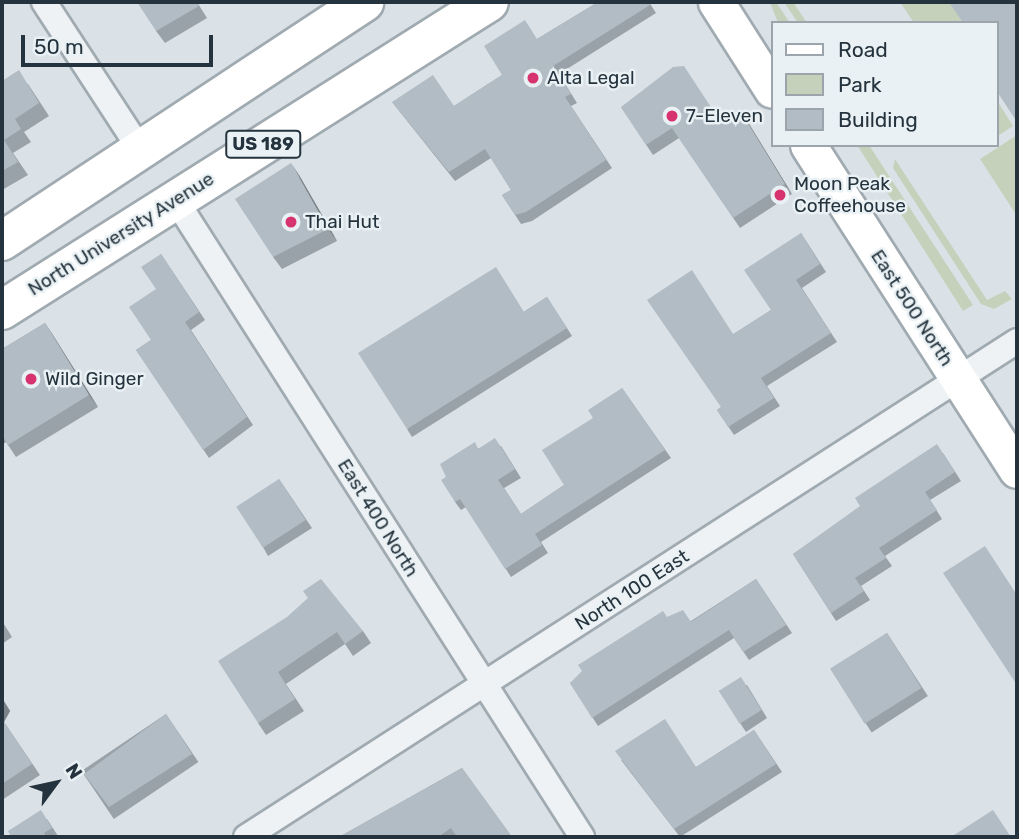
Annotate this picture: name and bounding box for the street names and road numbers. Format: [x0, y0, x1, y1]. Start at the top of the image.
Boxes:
road number: US 189 [224, 130, 302, 159]
street label: North University Avenue [23, 167, 219, 301]
street label: East 500 North [866, 246, 958, 370]
street label: East 400 North [333, 455, 423, 581]
street label: North 100 East [571, 545, 693, 635]

